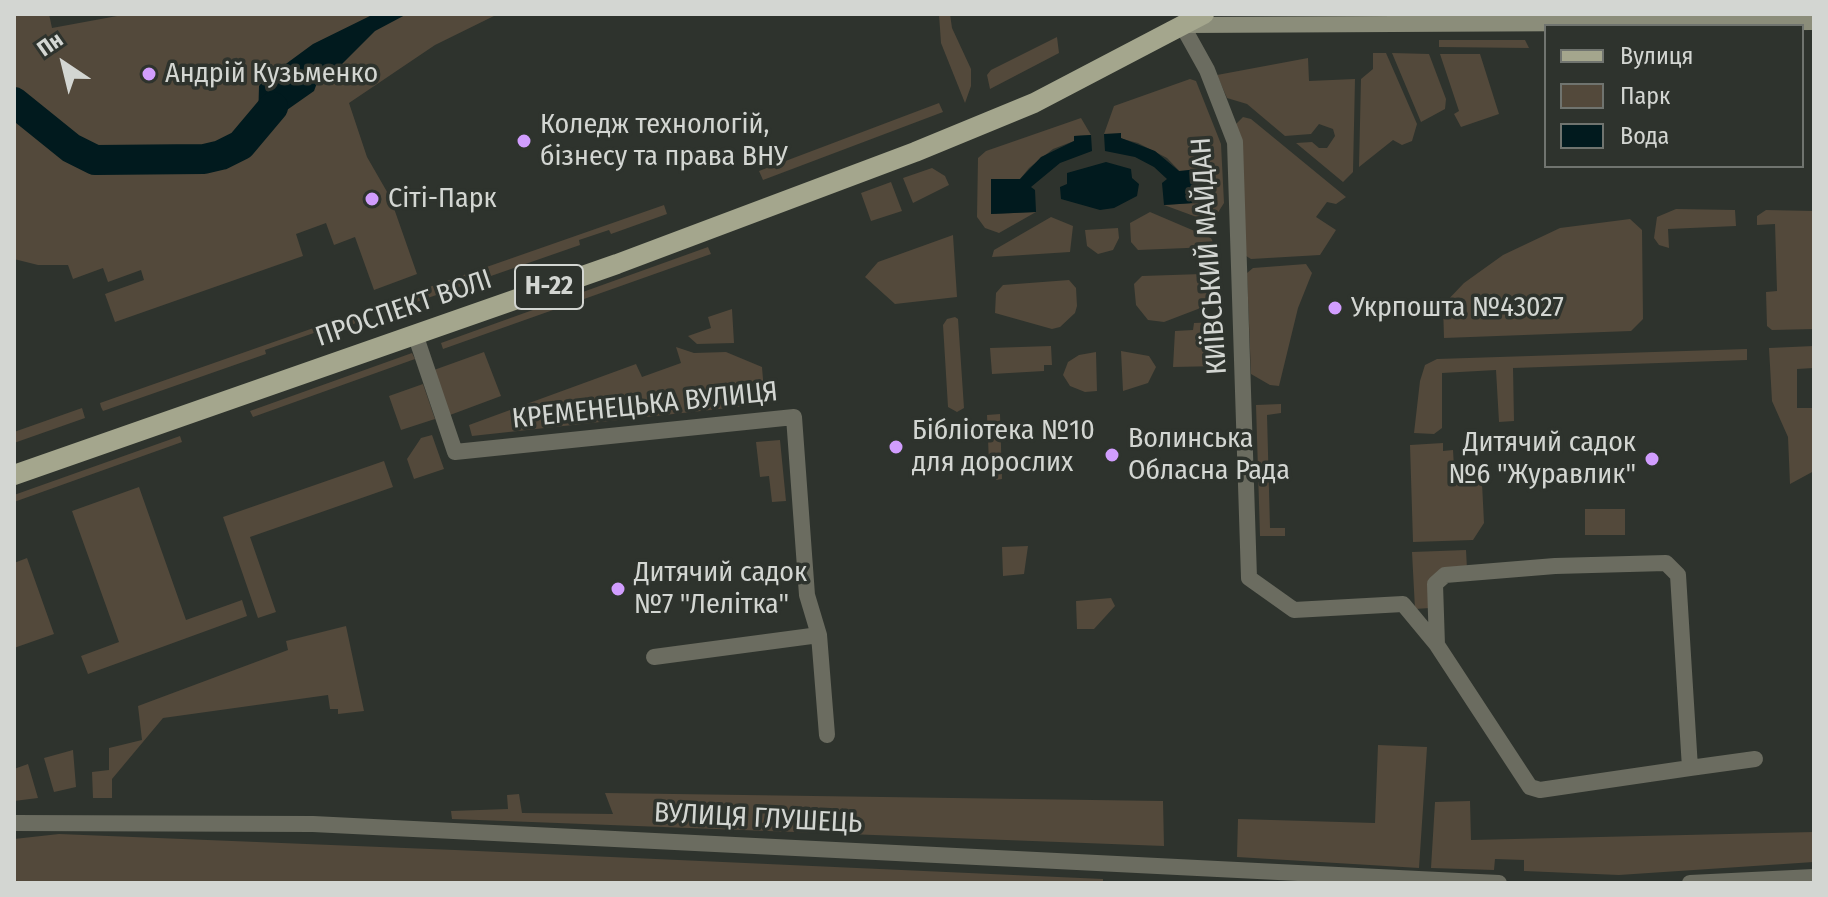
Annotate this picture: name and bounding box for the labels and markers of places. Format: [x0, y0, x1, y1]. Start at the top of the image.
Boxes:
place label: Андрій Кузьменко [165, 57, 378, 91]
marker: Андрій Кузьменко [140, 65, 158, 83]
place label: Коледж технологій, бізнесу та права ВНУ [540, 108, 788, 174]
marker: Коледж технологій, бізнесу та права ВНУ [515, 132, 533, 150]
place label: Сіті-Парк [388, 182, 497, 216]
marker: Сіті-Парк [363, 190, 381, 208]
place label: Укрпошта №43027 [1351, 291, 1564, 325]
marker: Укрпошта №43027 [1326, 299, 1344, 317]
place label: Бібліотека №10 для дорослих [912, 414, 1095, 480]
place label: Волинська Обласна Рада [1128, 422, 1290, 488]
place label: Дитячий садок №6 "Журавлик" [1448, 426, 1636, 492]
marker: Бібліотека №10 для дорослих [887, 438, 905, 456]
marker: Волинська Обласна Рада [1103, 446, 1121, 464]
marker: Дитячий садок №6 "Журавлик" [1643, 450, 1661, 468]
place label: Дитячий садок №7 "Лелітка" [634, 556, 807, 622]
marker: Дитячий садок №7 "Лелітка" [609, 580, 627, 598]

